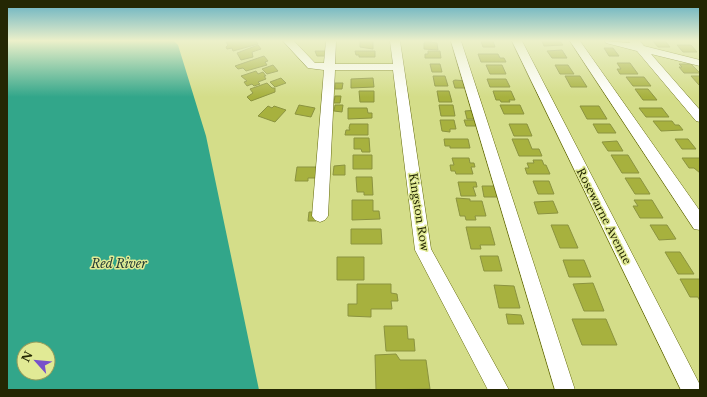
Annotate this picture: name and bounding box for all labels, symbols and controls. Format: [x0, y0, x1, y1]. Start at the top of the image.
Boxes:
street label: Rosewarne Avenue [574, 166, 634, 266]
street label: Kingston Row [406, 172, 432, 252]
water label: Red River [90, 256, 147, 271]
north arrow [16, 341, 56, 381]
text: N [19, 348, 36, 364]

